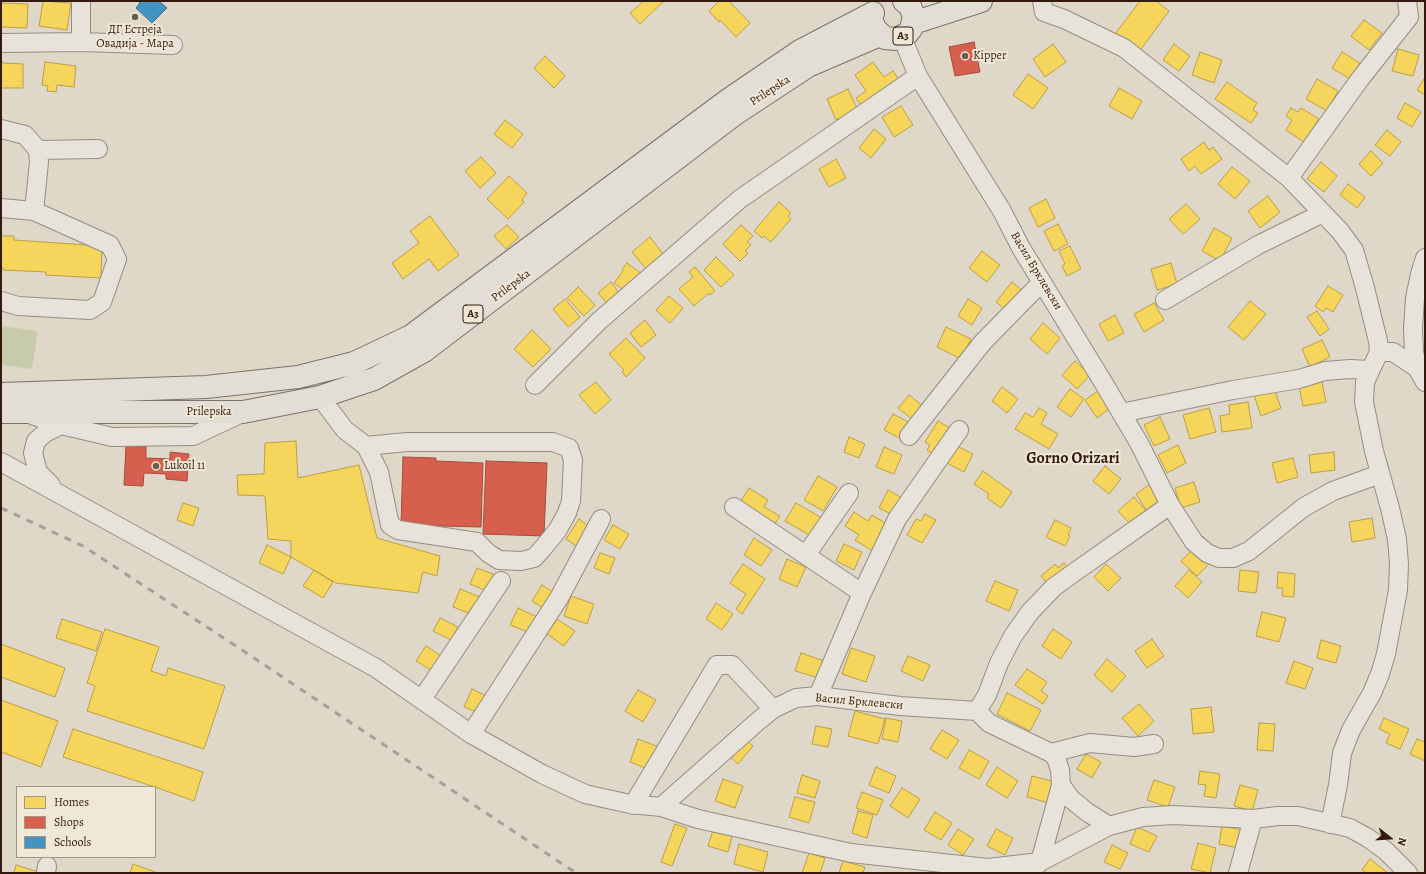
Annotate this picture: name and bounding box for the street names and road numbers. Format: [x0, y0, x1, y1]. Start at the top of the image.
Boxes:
road number: A3 [893, 27, 913, 45]
street label: Prilepska [747, 73, 793, 109]
street label: Васил Брклевски [1007, 229, 1065, 313]
street label: Prilepska [489, 267, 533, 305]
road number: A3 [463, 305, 483, 323]
street label: Prilepska [186, 405, 232, 419]
street label: Васил Брклевски [814, 691, 904, 713]

